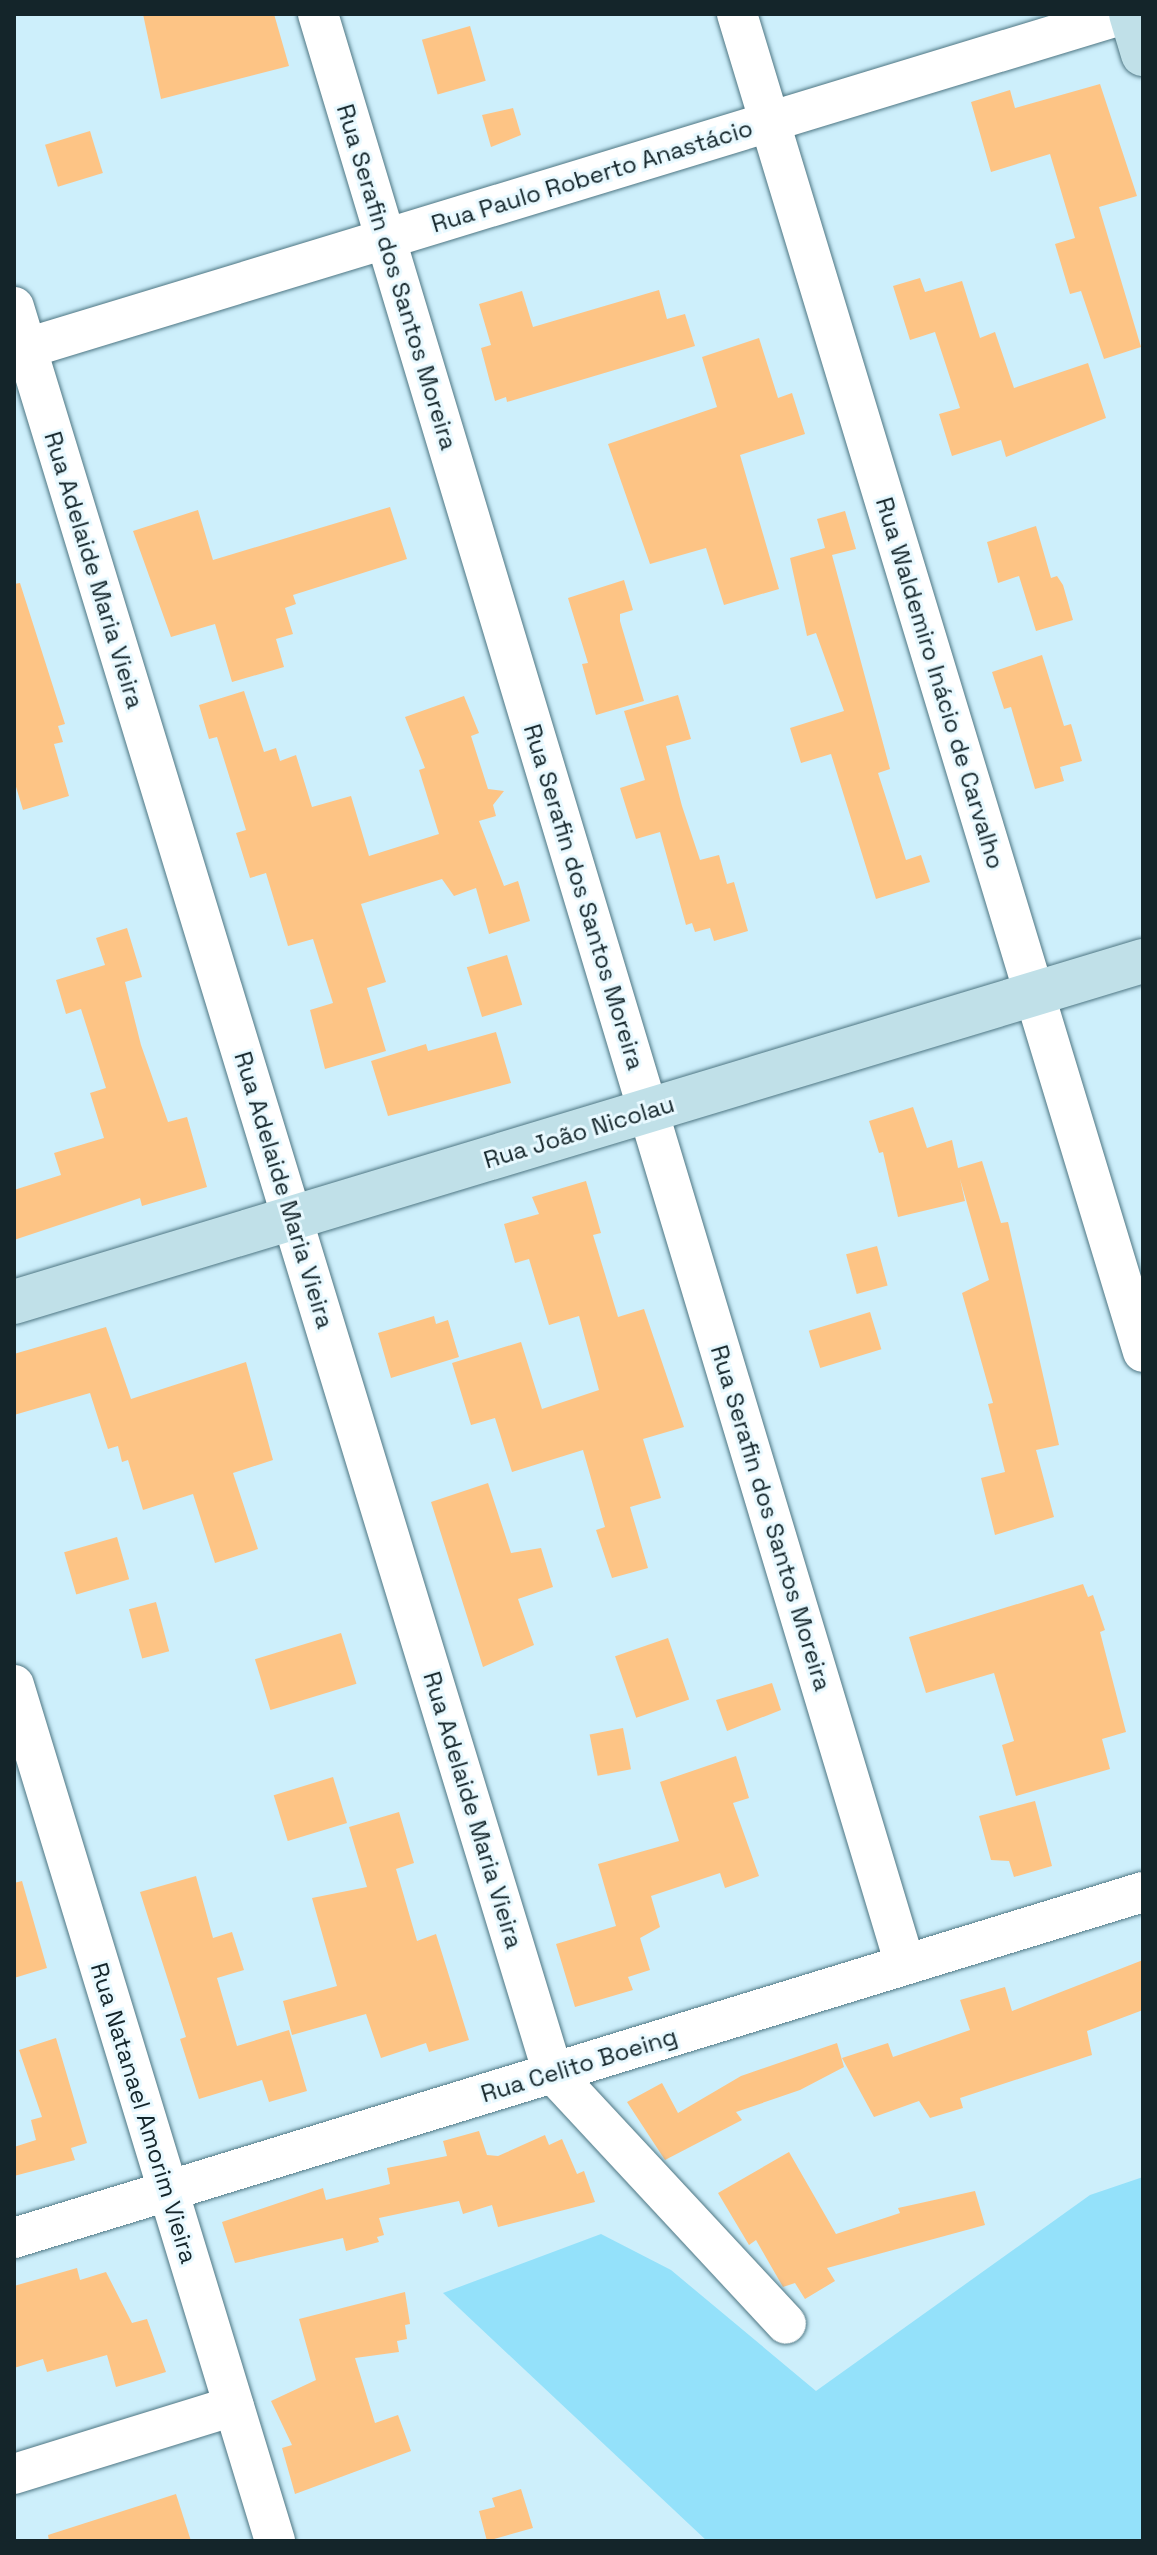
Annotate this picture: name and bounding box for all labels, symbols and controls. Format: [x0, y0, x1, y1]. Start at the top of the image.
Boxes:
street label: Rua Serafin dos Santos Moreira [331, 101, 463, 453]
street label: Rua Paulo Roberto Anastácio [428, 113, 756, 239]
street label: Rua Adelaide Maria Vieira [38, 428, 150, 712]
street label: Rua Waldemiro Inácio de Carvalho [870, 494, 1010, 872]
street label: Rua Serafin dos Santos Moreira [518, 721, 650, 1073]
street label: Rua Adelaide Maria Vieira [228, 1048, 340, 1332]
street label: Rua João Nicolau [480, 1089, 678, 1175]
street label: Rua Serafin dos Santos Moreira [705, 1342, 837, 1694]
street label: Rua Adelaide Maria Vieira [417, 1668, 529, 1952]
street label: Rua Natanael Amorim Vieira [84, 1959, 204, 2267]
street label: Rua Celito Boeing [477, 2021, 681, 2109]

